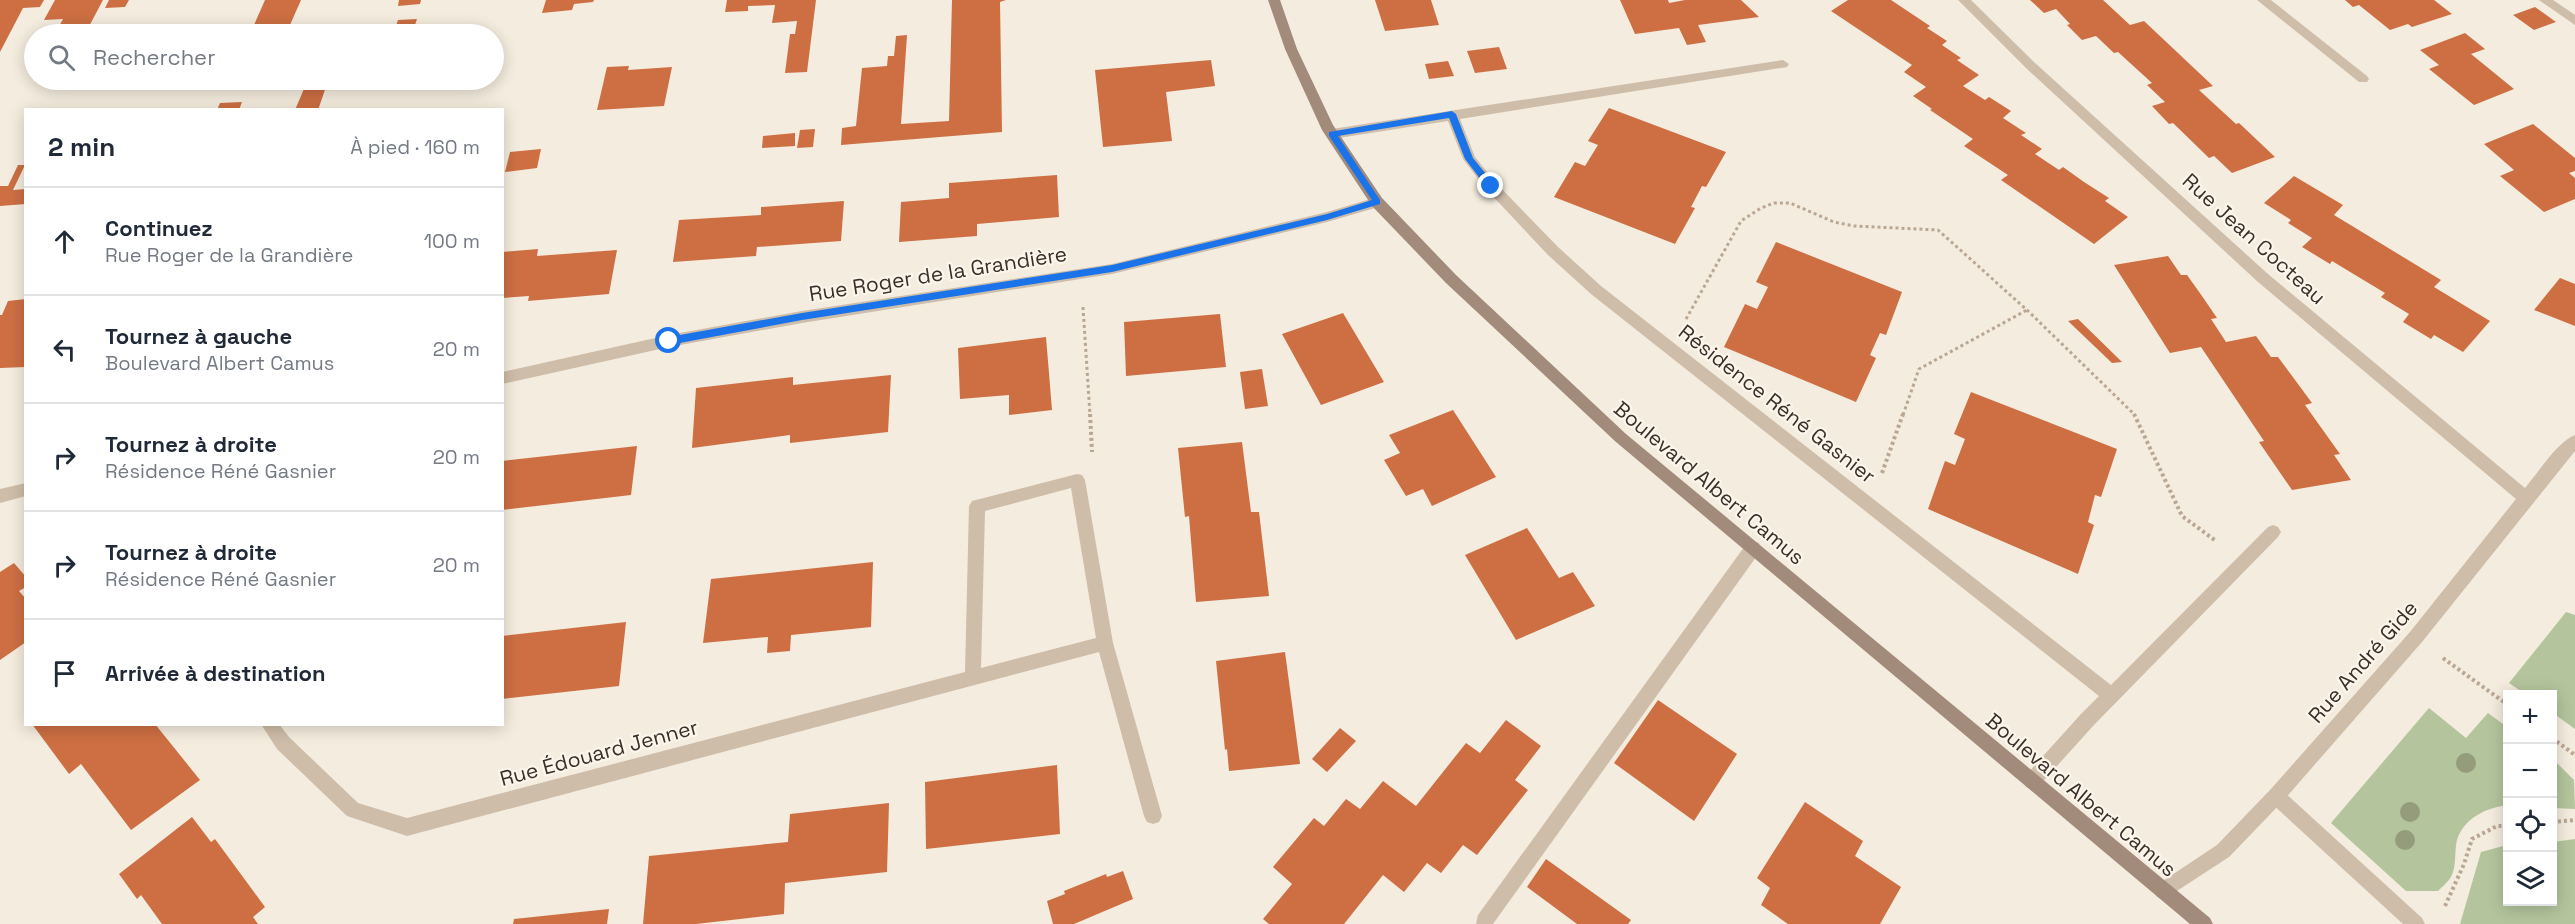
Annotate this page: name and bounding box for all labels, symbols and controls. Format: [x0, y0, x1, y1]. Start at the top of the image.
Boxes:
search box [24, 24, 504, 90]
icon: search [45, 41, 78, 74]
text: Rechercher [93, 43, 215, 71]
text: 2 min [48, 130, 115, 164]
text: À pied · 160 m [350, 134, 480, 160]
street label: Rue Jean Cocteau [2177, 167, 2332, 310]
route end [1477, 172, 1503, 198]
text: Continuez [105, 214, 213, 242]
icon: ahead [48, 225, 81, 258]
text: 100 m [424, 228, 480, 254]
street label: Rue Roger de la Grandière [807, 240, 1069, 307]
text: Rue Roger de la Grandière [105, 242, 353, 268]
street label: Résidence Réné Gasnier [1673, 318, 1881, 489]
text: Tournez à gauche [105, 322, 292, 350]
route start [655, 327, 681, 353]
icon: left [48, 333, 81, 366]
text: 20 m [433, 336, 480, 362]
text: Boulevard Albert Camus [105, 350, 334, 376]
street label: Boulevard Albert Camus [1608, 395, 1810, 570]
text: Tournez à droite [105, 430, 277, 458]
icon: right [48, 441, 81, 474]
text: 20 m [433, 444, 480, 470]
text: Résidence Réné Gasnier [105, 458, 336, 484]
text: Tournez à droite [105, 538, 277, 566]
icon: right [48, 549, 81, 582]
text: 20 m [433, 552, 480, 578]
text: Résidence Réné Gasnier [105, 566, 336, 592]
street label: Rue André Gide [2302, 595, 2423, 728]
icon: arrive [48, 657, 81, 690]
text: Arrivée à destination [105, 659, 326, 687]
map controls [2503, 690, 2557, 906]
button: + [2503, 690, 2557, 744]
street label: Boulevard Albert Camus [1980, 707, 2182, 882]
street label: Rue Édouard Jenner [497, 713, 701, 792]
button: − [2503, 744, 2557, 798]
button: locate [2503, 798, 2557, 852]
button: layers [2503, 852, 2557, 906]

